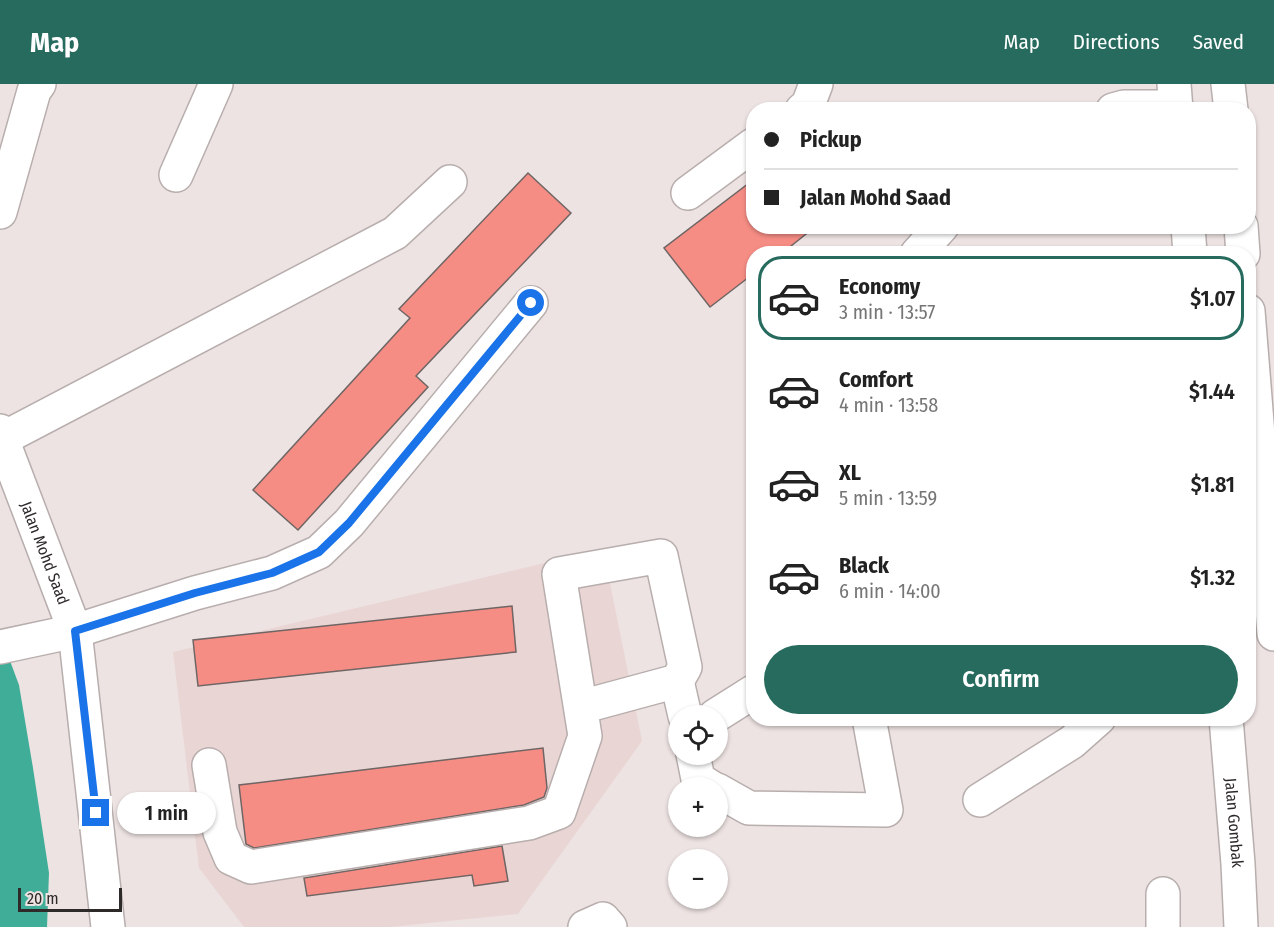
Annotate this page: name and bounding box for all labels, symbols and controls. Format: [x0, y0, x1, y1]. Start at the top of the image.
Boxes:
text: Map [30, 26, 79, 59]
text: Map [1003, 29, 1040, 55]
text: Directions [1073, 29, 1160, 55]
text: Saved [1193, 29, 1244, 55]
text: Pickup [800, 126, 862, 153]
text: Jalan Mohd Saad [800, 184, 951, 211]
icon: car [767, 271, 821, 325]
text: Economy [839, 273, 920, 300]
text: $1.07 [1190, 285, 1235, 312]
route start [517, 289, 544, 316]
text: 3 min · 13:57 [839, 300, 935, 324]
icon: car [767, 364, 821, 418]
text: Comfort [839, 366, 913, 393]
text: $1.44 [1189, 378, 1235, 405]
text: 4 min · 13:58 [839, 393, 938, 417]
icon: car [767, 457, 821, 511]
text: XL [839, 459, 861, 486]
text: $1.81 [1191, 471, 1235, 498]
text: 5 min · 13:59 [839, 486, 937, 510]
street label: Jalan Mohd Saad [17, 498, 74, 607]
icon: car [767, 550, 821, 604]
text: Black [839, 552, 889, 579]
text: $1.32 [1190, 564, 1235, 591]
text: 6 min · 14:00 [839, 579, 941, 603]
button: Confirm [764, 645, 1238, 714]
map controls [668, 705, 728, 909]
button: locate [668, 705, 728, 765]
button: + [668, 777, 728, 837]
street label: Jalan Gombak [1221, 777, 1248, 869]
callout: 1 min [117, 792, 216, 834]
route end [82, 799, 109, 826]
text: 1 min [145, 801, 188, 825]
button: − [668, 849, 728, 909]
scale bar [18, 885, 122, 912]
text: 20 m [27, 889, 58, 908]

